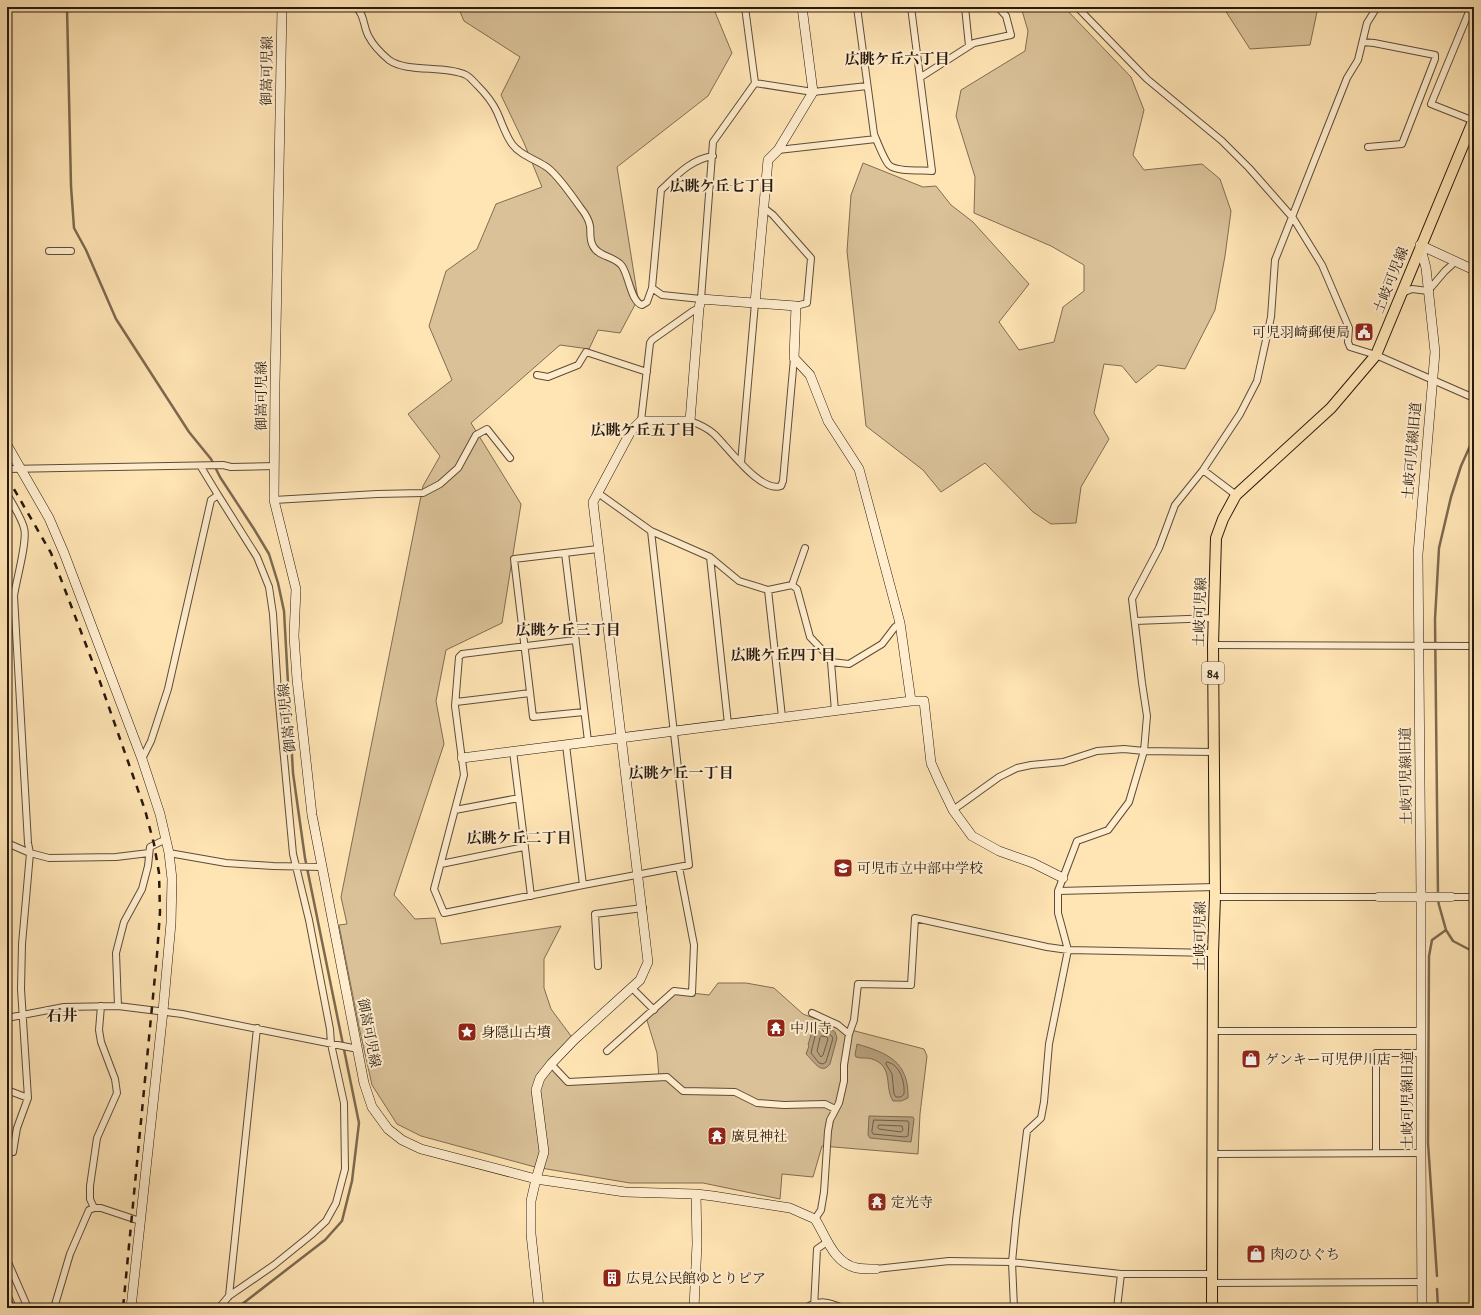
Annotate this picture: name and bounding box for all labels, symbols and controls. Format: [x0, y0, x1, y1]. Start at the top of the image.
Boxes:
street label: 御嵩可児線 [257, 36, 277, 106]
district label: 広眺ケ丘六丁目 [844, 49, 950, 69]
district label: 広眺ケ丘七丁目 [669, 176, 775, 196]
street label: 土岐可児線 [1369, 244, 1413, 316]
public building icon: 可児羽崎郵便局 [1353, 321, 1375, 343]
place label: 可児羽崎郵便局 [1252, 323, 1350, 342]
street label: 御嵩可児線 [252, 361, 271, 431]
street label: 土岐可児線旧道 [1398, 401, 1426, 501]
district label: 広眺ケ丘五丁目 [590, 420, 696, 440]
street label: 土岐可児線 [1189, 577, 1211, 647]
district label: 広眺ケ丘三丁目 [515, 620, 621, 640]
district label: 広眺ケ丘四丁目 [730, 645, 836, 665]
road number: 84 [1202, 662, 1224, 684]
street label: 御嵩可児線 [274, 682, 300, 754]
street label: 土岐可児線旧道 [1396, 727, 1416, 825]
district label: 広眺ケ丘一丁目 [628, 763, 734, 783]
district label: 広眺ケ丘二丁目 [466, 828, 572, 848]
school or university icon: 可児市立中部中学校 [832, 857, 854, 879]
place label: 可児市立中部中学校 [857, 859, 983, 878]
street label: 土岐可児線 [1190, 901, 1210, 971]
street label: 御嵩可児線 [353, 997, 385, 1069]
district label: 石井 [46, 1005, 78, 1027]
temple icon: 中川寺 [765, 1017, 787, 1039]
place label: 中川寺 [790, 1019, 832, 1038]
place icon: 身隠山古墳 [456, 1021, 478, 1043]
place label: 身隠山古墳 [481, 1023, 551, 1042]
shop icon: ゲンキー可児伊川店 [1240, 1048, 1262, 1070]
place label: ゲンキー可児伊川店 [1265, 1050, 1391, 1069]
street label: 土岐可児線旧道 [1398, 1051, 1417, 1149]
temple icon: 廣見神社 [706, 1125, 728, 1147]
place label: 廣見神社 [731, 1127, 787, 1146]
temple icon: 定光寺 [866, 1191, 888, 1213]
place label: 定光寺 [891, 1193, 933, 1212]
shop icon: 肉のひぐち [1245, 1243, 1267, 1265]
place label: 肉のひぐち [1270, 1245, 1340, 1264]
building icon: 広見公民館ゆとりピア [601, 1267, 623, 1289]
place label: 広見公民館ゆとりピア [626, 1269, 766, 1288]

